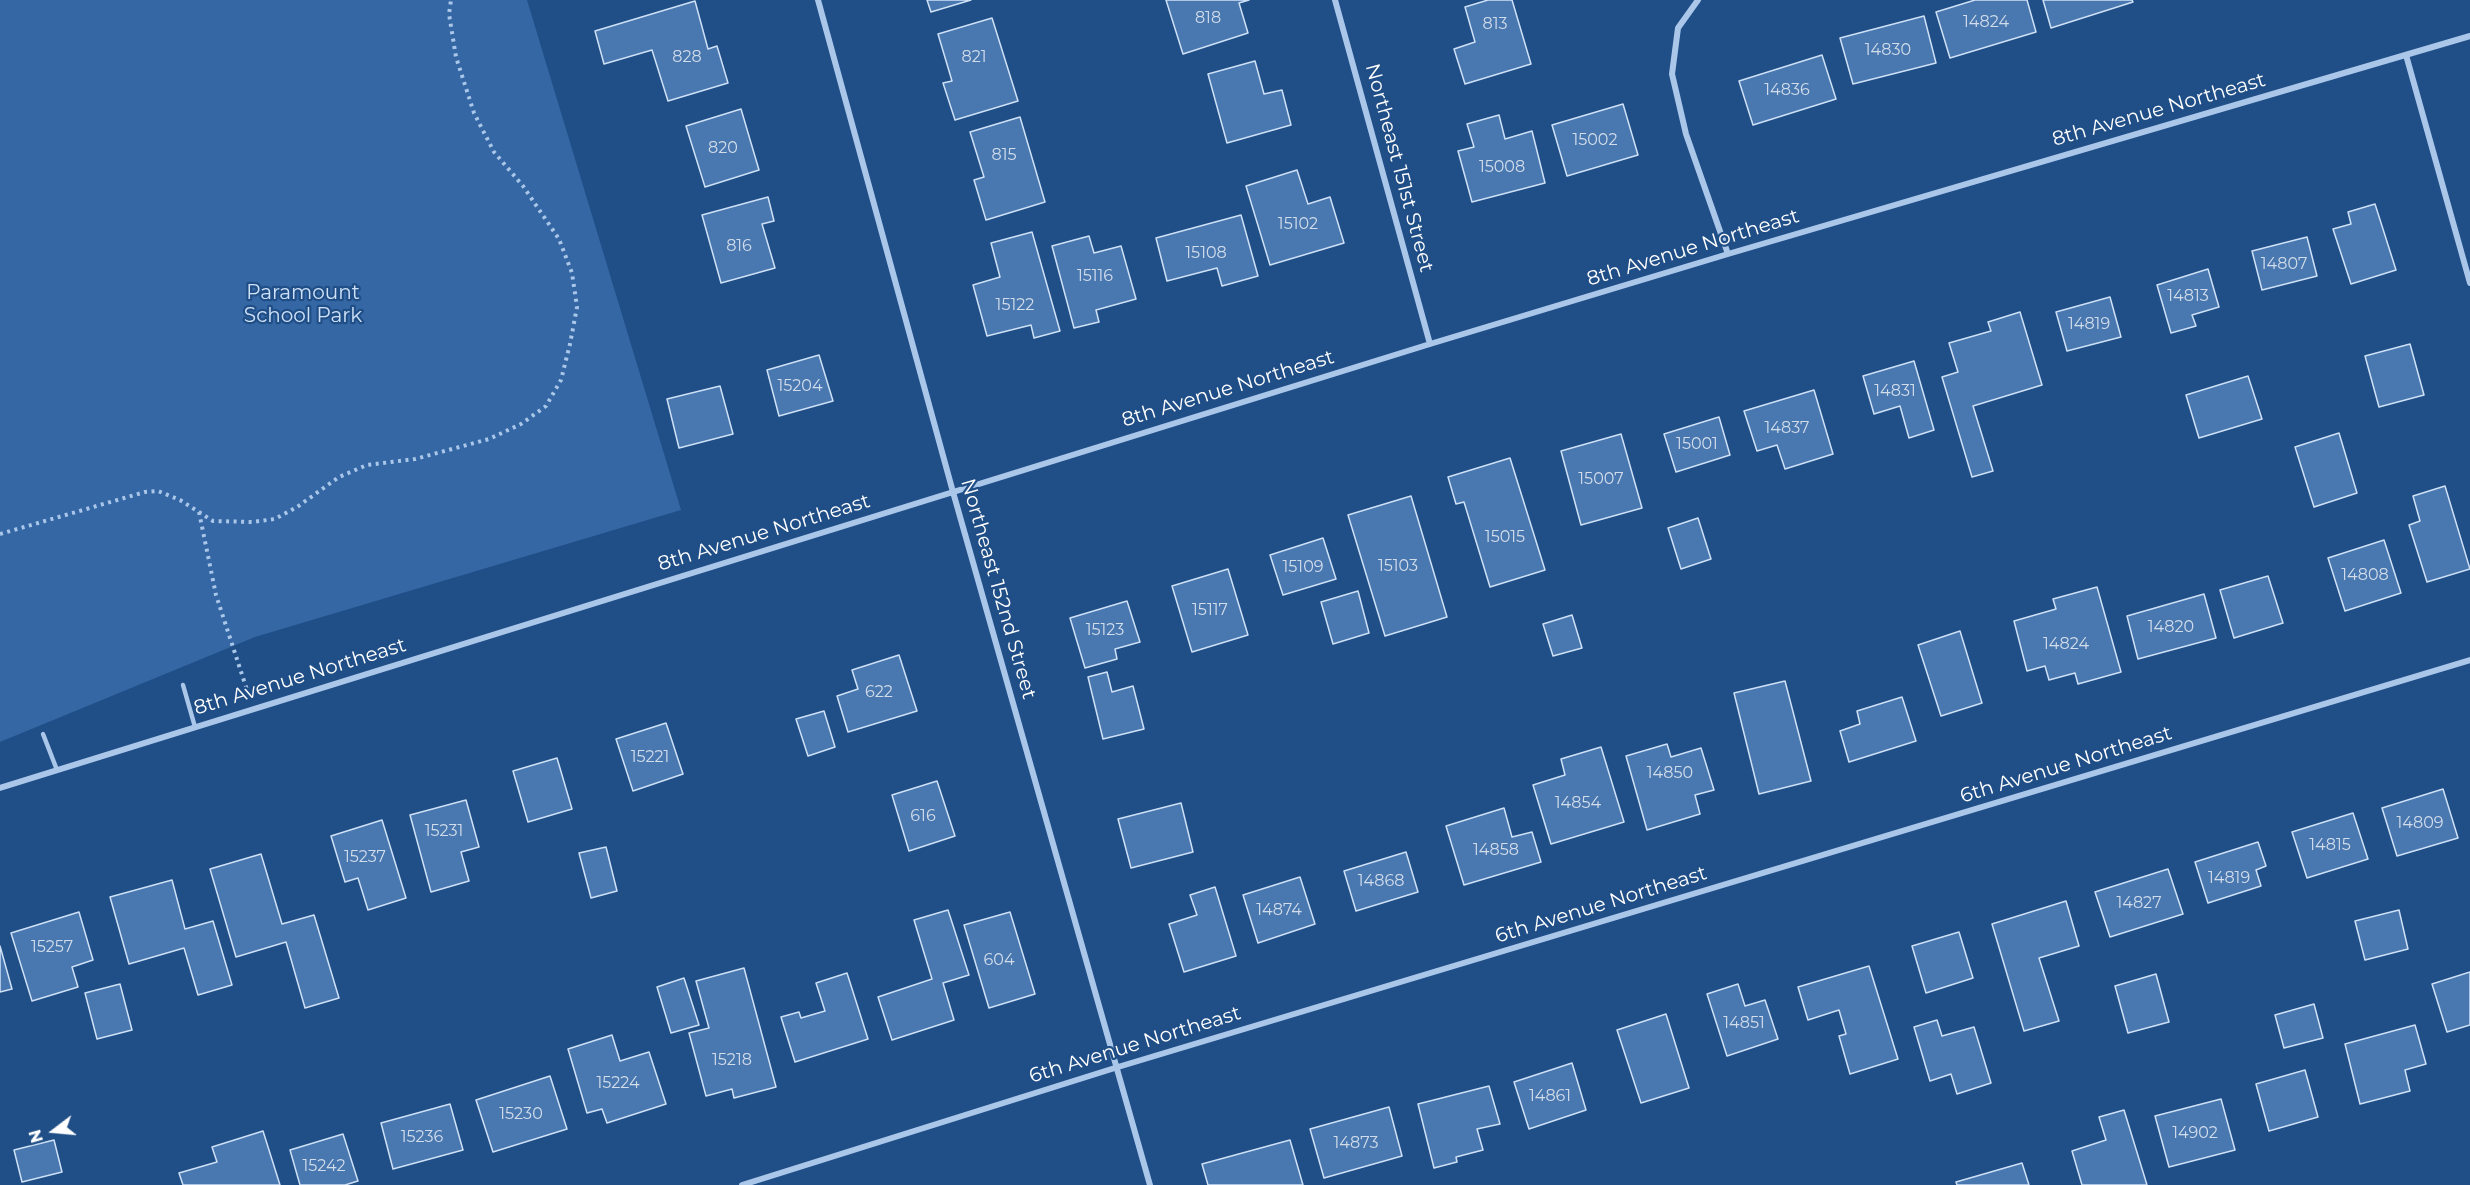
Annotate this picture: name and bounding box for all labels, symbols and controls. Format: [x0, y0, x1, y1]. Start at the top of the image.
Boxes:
house number: 818 [1195, 8, 1221, 28]
house number: 14824 [1963, 12, 2009, 32]
house number: 813 [1482, 14, 1508, 34]
house number: 14830 [1865, 40, 1911, 60]
house number: 828 [672, 47, 702, 67]
house number: 821 [961, 47, 987, 67]
street label: Northeast 151st Street [1360, 61, 1438, 275]
street label: 8th Avenue Northeast [2050, 68, 2268, 152]
house number: 14836 [1764, 80, 1810, 100]
house number: 15002 [1572, 130, 1618, 150]
house number: 820 [708, 138, 738, 158]
house number: 815 [991, 145, 1017, 165]
house number: 15008 [1479, 157, 1525, 177]
street label: 8th Avenue Northeast [1584, 204, 1802, 292]
house number: 15102 [1278, 214, 1318, 234]
house number: 816 [726, 236, 752, 256]
house number: 15108 [1185, 243, 1227, 263]
house number: 14807 [2261, 254, 2307, 274]
house number: 15116 [1077, 266, 1113, 286]
park label: Paramount School Park [244, 281, 362, 328]
house number: 14813 [2167, 286, 2209, 306]
house number: 15122 [996, 295, 1034, 315]
house number: 14819 [2068, 314, 2110, 334]
street label: 8th Avenue Northeast [1119, 345, 1337, 433]
house number: 15204 [778, 376, 822, 396]
house number: 14831 [1874, 381, 1916, 401]
house number: 14837 [1765, 418, 1809, 438]
house number: 15001 [1676, 434, 1718, 454]
house number: 15007 [1578, 469, 1624, 489]
street label: Northeast 152nd Street [955, 476, 1041, 702]
street label: 8th Avenue Northeast [655, 489, 873, 577]
house number: 15015 [1485, 527, 1525, 547]
house number: 15103 [1378, 556, 1418, 576]
house number: 15109 [1283, 557, 1323, 577]
house number: 14808 [2341, 565, 2389, 585]
house number: 15117 [1192, 600, 1228, 620]
house number: 14820 [2148, 617, 2194, 637]
house number: 15123 [1086, 620, 1124, 640]
street label: 8th Avenue Northeast [191, 633, 409, 721]
house number: 14824 [2043, 634, 2089, 654]
house number: 622 [865, 682, 893, 702]
street label: 6th Avenue Northeast [1957, 721, 2175, 809]
house number: 15221 [631, 747, 669, 767]
house number: 14850 [1647, 763, 1693, 783]
house number: 14854 [1555, 793, 1601, 813]
house number: 616 [910, 806, 936, 826]
house number: 14809 [2396, 813, 2444, 833]
house number: 15231 [425, 821, 463, 841]
house number: 14815 [2309, 835, 2351, 855]
house number: 14858 [1473, 840, 1519, 860]
house number: 15237 [344, 847, 386, 867]
street label: 6th Avenue Northeast [1492, 861, 1710, 949]
house number: 14819 [2208, 868, 2250, 888]
house number: 14868 [1358, 871, 1404, 891]
house number: 14827 [2116, 893, 2162, 913]
house number: 14874 [1256, 900, 1302, 920]
house number: 15257 [31, 937, 73, 957]
house number: 604 [984, 950, 1014, 970]
street label: 6th Avenue Northeast [1026, 1001, 1244, 1089]
house number: 14851 [1723, 1013, 1765, 1033]
house number: 15218 [712, 1050, 752, 1070]
house number: 15224 [596, 1073, 640, 1093]
house number: 14861 [1529, 1086, 1571, 1106]
north arrow [24, 1101, 84, 1161]
house number: 15230 [499, 1104, 543, 1124]
house number: 14902 [2172, 1123, 2218, 1143]
text: N [25, 1127, 47, 1145]
house number: 15236 [401, 1127, 443, 1147]
house number: 14873 [1333, 1133, 1379, 1153]
house number: 15242 [302, 1156, 346, 1176]

